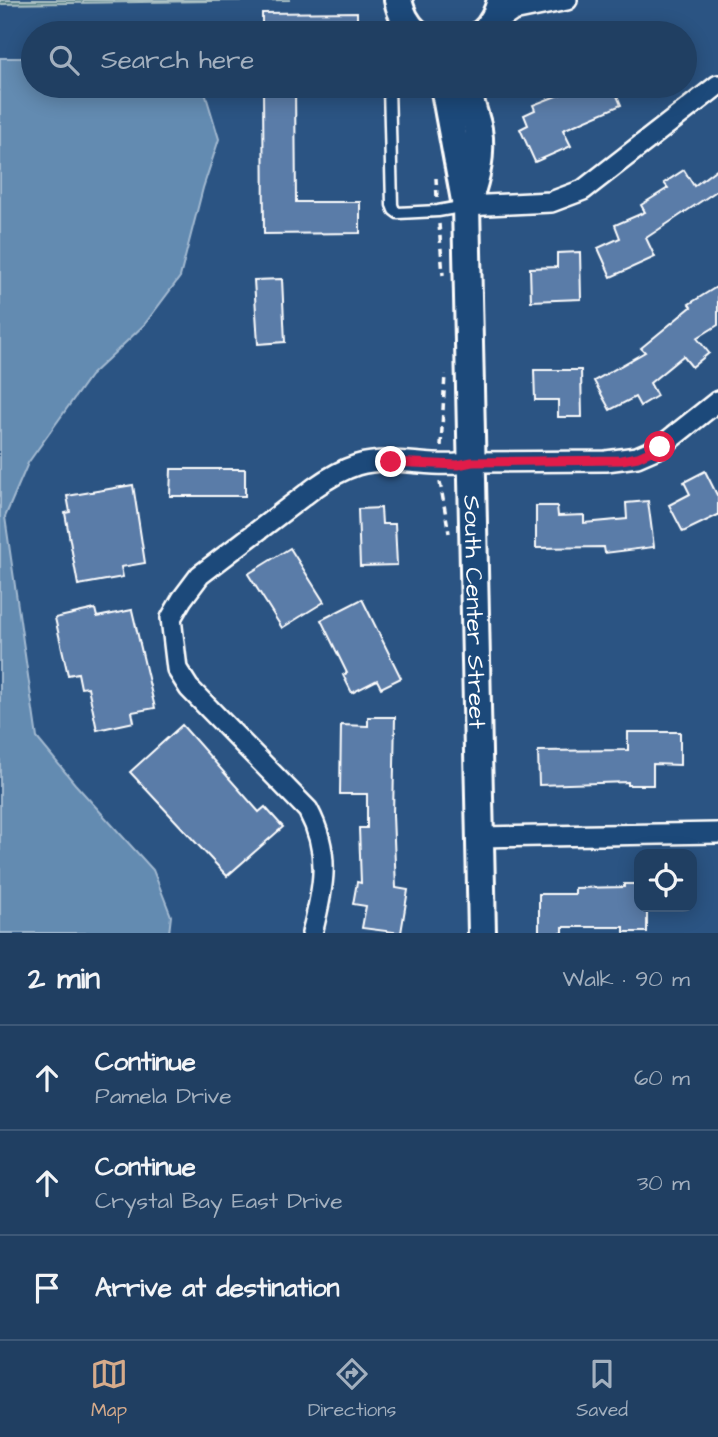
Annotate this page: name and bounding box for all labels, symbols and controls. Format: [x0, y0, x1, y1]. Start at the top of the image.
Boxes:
search box [21, 21, 697, 98]
icon: search [45, 41, 83, 79]
text: Search here [101, 42, 254, 78]
route start [644, 431, 675, 462]
route end [375, 446, 406, 477]
street label: South Center Street [454, 495, 494, 730]
map controls [634, 849, 697, 912]
button: locate [634, 849, 697, 912]
text: 2 min [28, 958, 100, 1000]
text: Walk · 90 m [563, 963, 690, 995]
text: Continue [95, 1044, 196, 1080]
icon: ahead [28, 1059, 66, 1097]
text: 60 m [634, 1062, 690, 1094]
text: Pamela Drive [95, 1080, 232, 1112]
text: Continue [95, 1149, 196, 1185]
icon: ahead [28, 1164, 66, 1202]
text: 30 m [637, 1167, 690, 1199]
text: Crystal Bay East Drive [95, 1185, 343, 1217]
icon: arrive [28, 1269, 66, 1307]
text: Arrive at destination [95, 1270, 340, 1306]
tab: Map [90, 1355, 128, 1424]
tab: Directions [308, 1355, 396, 1424]
tab: Saved [576, 1355, 628, 1424]

